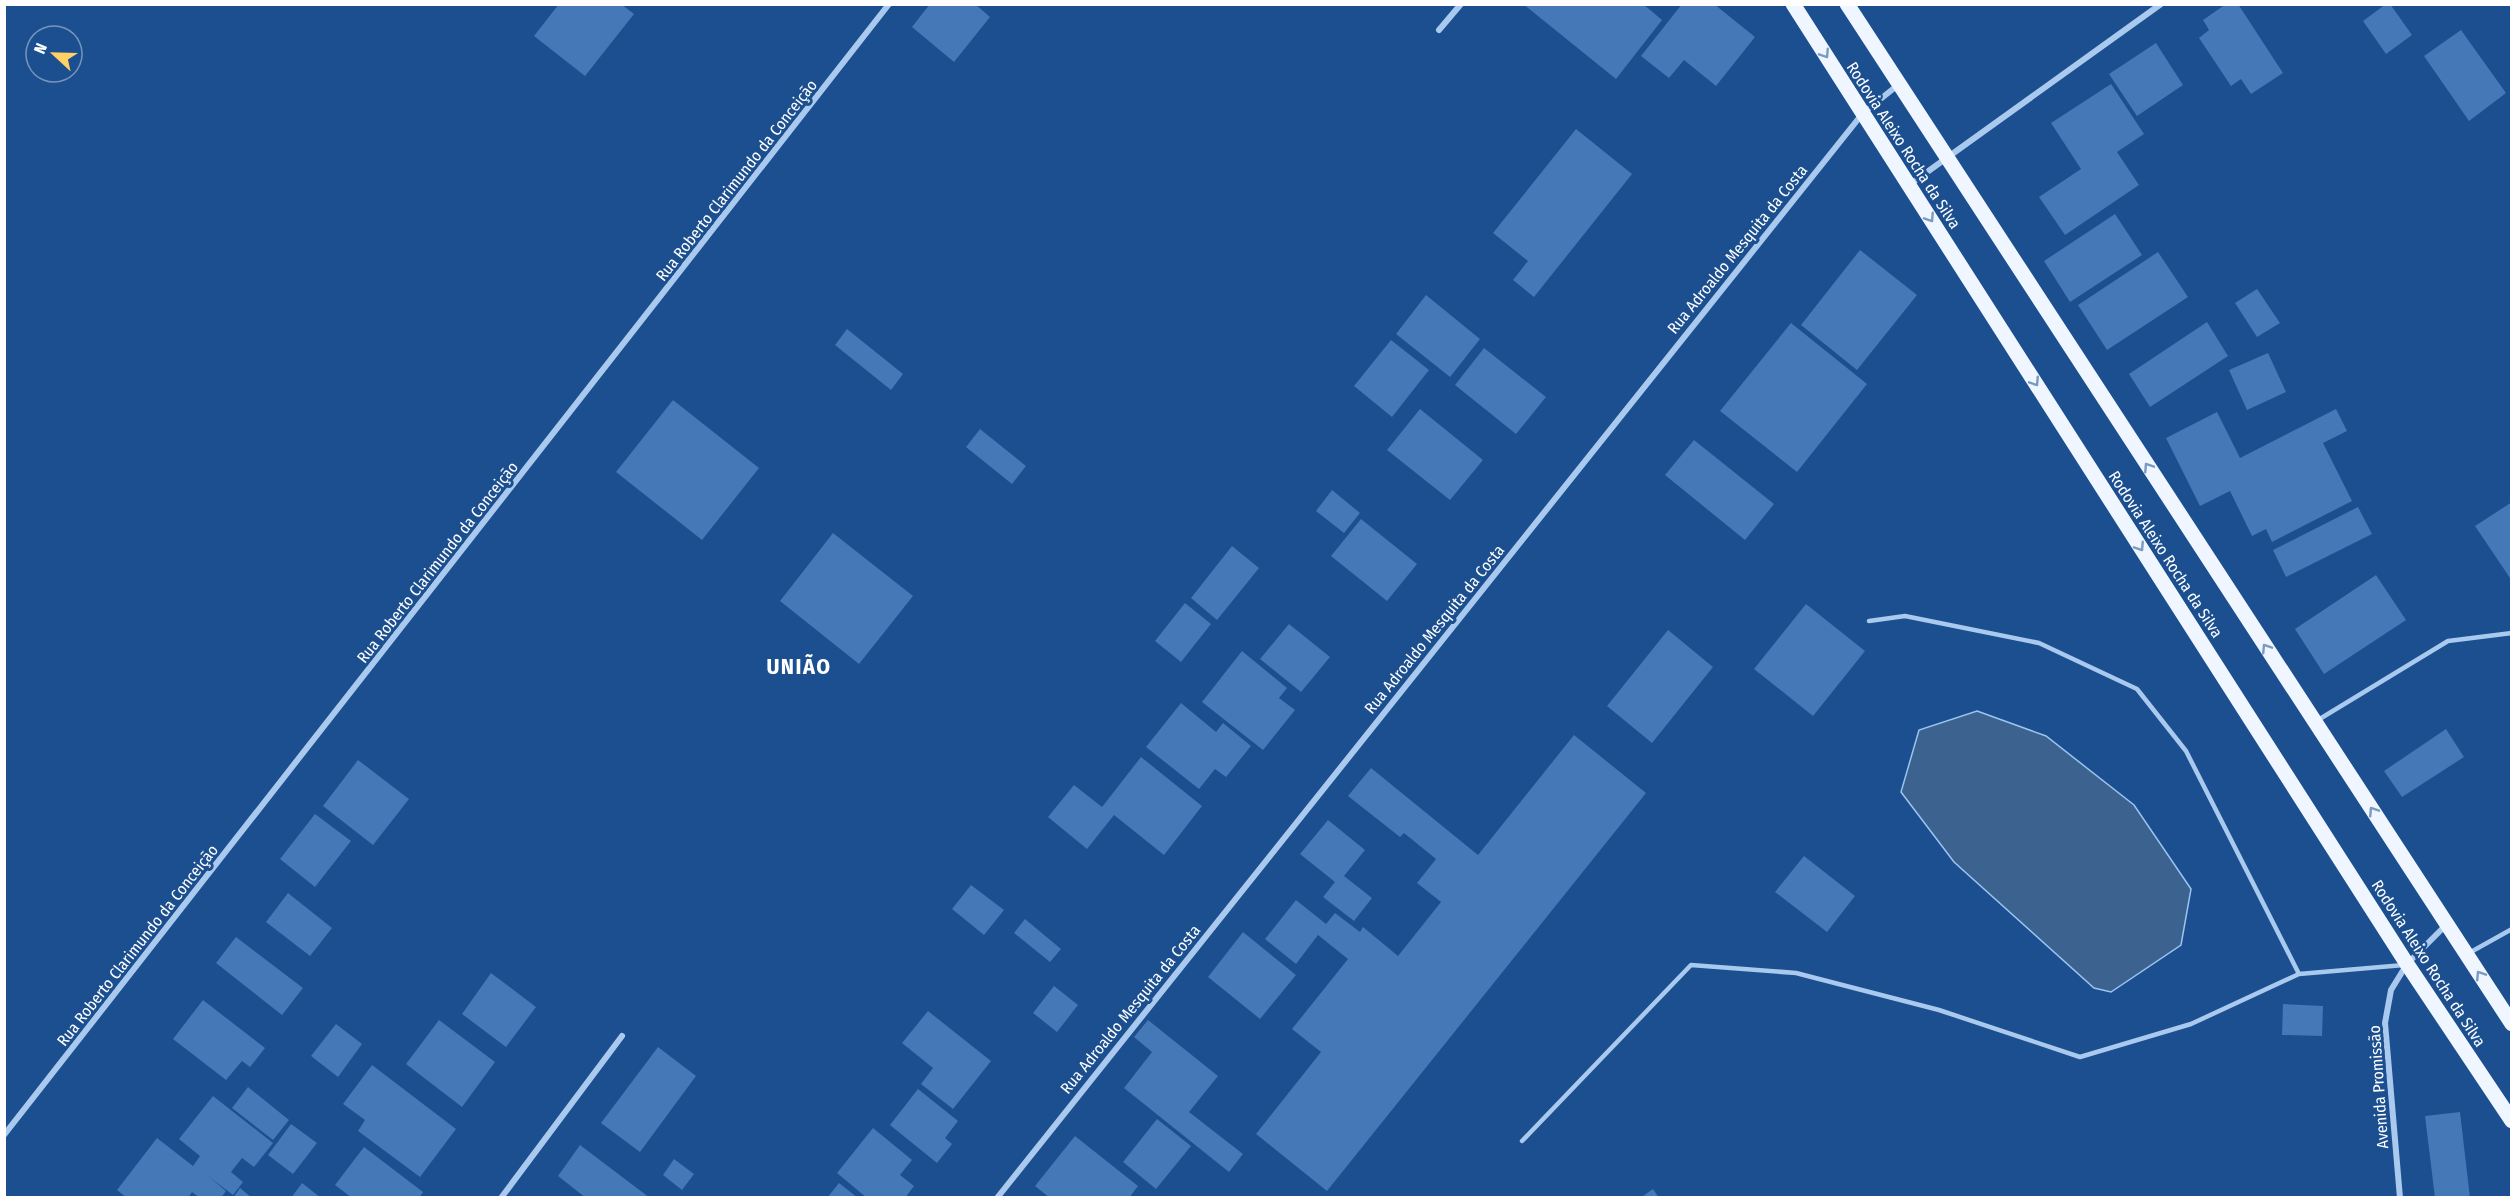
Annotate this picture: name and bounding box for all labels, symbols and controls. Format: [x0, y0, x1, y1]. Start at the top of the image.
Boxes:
north arrow [24, 24, 84, 84]
text: N [30, 41, 51, 57]
one-way arrow [1817, 48, 1829, 58]
street label: Rodovia Aleixo Rocha da Silva [1843, 58, 1965, 232]
street label: Rua Roberto Clarimundo da Conceição [652, 76, 821, 285]
street label: Rua Adroaldo Mesquita da Costa [1663, 161, 1811, 338]
one-way arrow [1922, 212, 1934, 222]
one-way arrow [2027, 376, 2038, 387]
street label: Rua Roberto Clarimundo da Conceição [353, 458, 522, 667]
one-way arrow [2144, 463, 2156, 473]
street label: Rodovia Aleixo Rocha da Silva [2105, 467, 2227, 641]
one-way arrow [2132, 540, 2143, 551]
street label: Rua Adroaldo Mesquita da Costa [1360, 541, 1508, 718]
one-way arrow [2262, 644, 2274, 654]
district label: UNIÃO [766, 653, 832, 680]
one-way arrow [2369, 807, 2380, 818]
street label: Rua Roberto Clarimundo da Conceição [53, 841, 222, 1050]
street label: Rodovia Aleixo Rocha da Silva [2368, 876, 2490, 1050]
street label: Rua Adroaldo Mesquita da Costa [1056, 921, 1204, 1098]
one-way arrow [2476, 970, 2487, 981]
street label: Avenida Promissão [2365, 1025, 2392, 1149]

